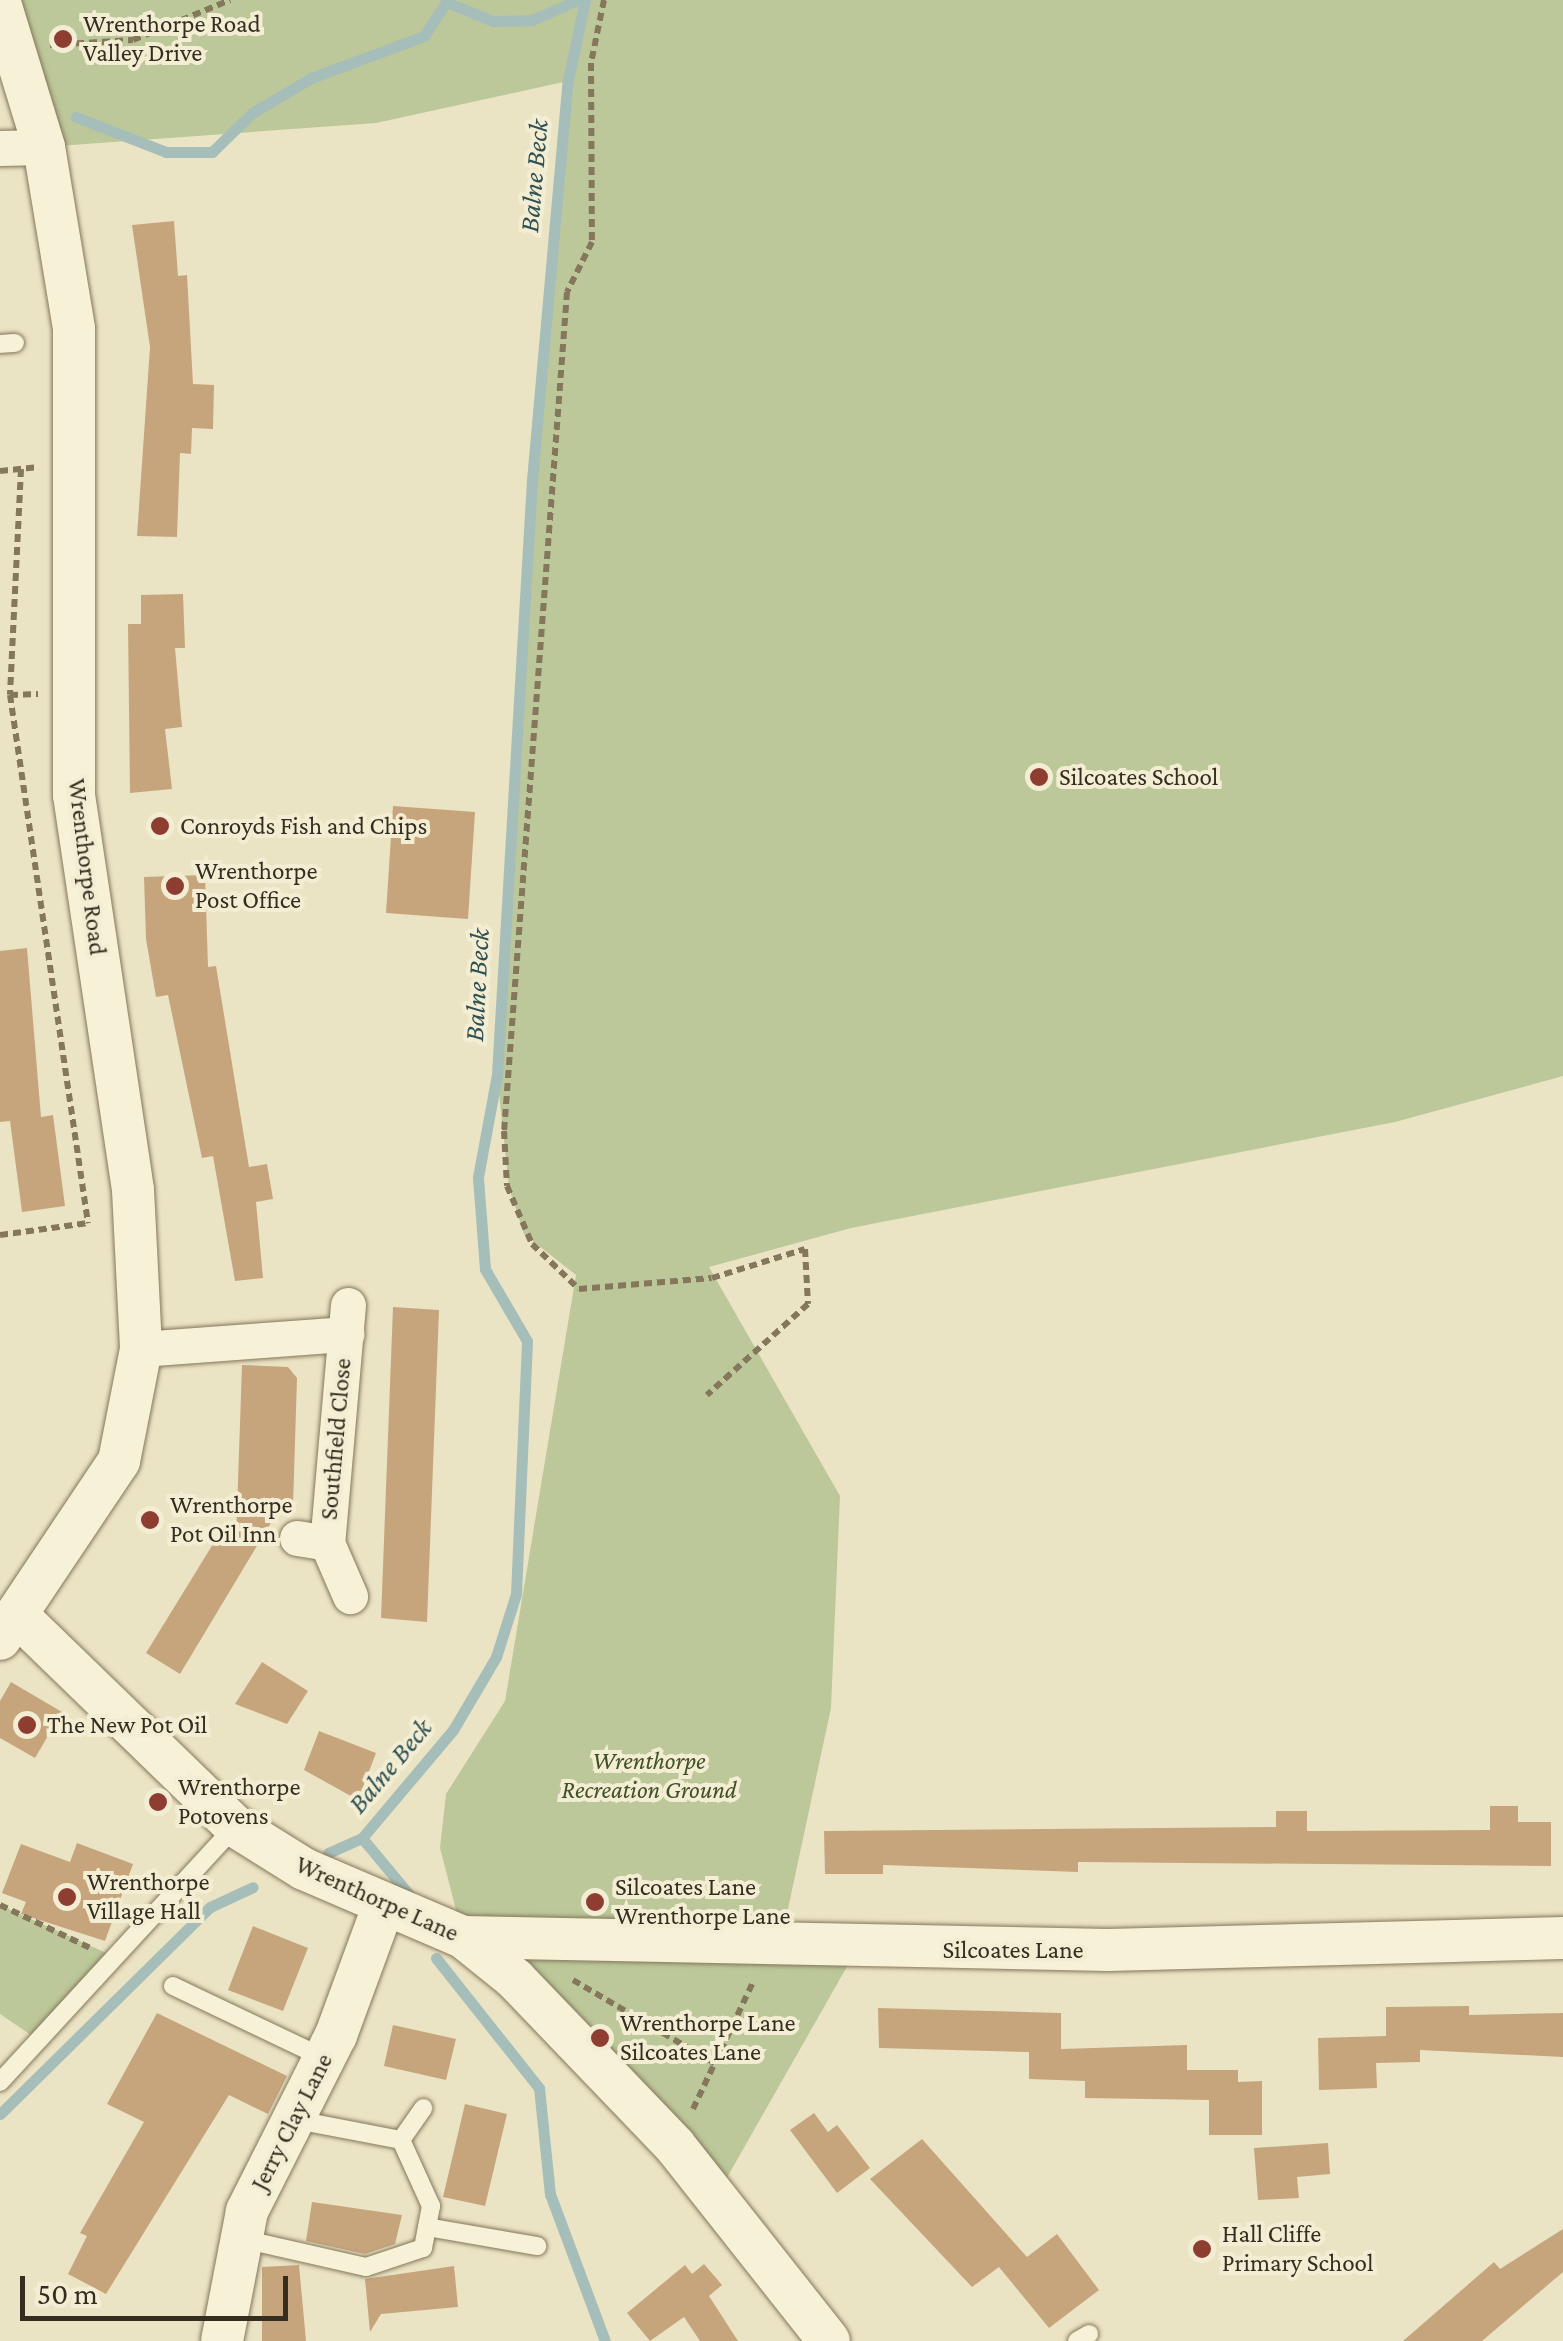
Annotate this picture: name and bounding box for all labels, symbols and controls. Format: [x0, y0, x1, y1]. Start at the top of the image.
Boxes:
place label: Wrenthorpe Road Valley Drive [83, 10, 261, 69]
marker: Wrenthorpe Road Valley Drive [52, 28, 74, 50]
water label: Balne Beck [512, 118, 556, 234]
place label: Silcoates School [1059, 762, 1218, 792]
marker: Silcoates School [1028, 766, 1050, 788]
street label: Wrenthorpe Road [61, 777, 113, 957]
place label: Conroyds Fish and Chips [180, 811, 427, 841]
marker: Conroyds Fish and Chips [149, 815, 171, 837]
place label: Wrenthorpe Post Office [195, 857, 317, 916]
marker: Wrenthorpe Post Office [164, 875, 186, 897]
water label: Balne Beck [457, 928, 497, 1042]
street label: Southfield Close [314, 1357, 358, 1521]
place label: Wrenthorpe Pot Oil Inn [170, 1491, 292, 1550]
marker: Wrenthorpe Pot Oil Inn [139, 1509, 161, 1531]
place label: The New Pot Oil [47, 1710, 207, 1740]
water label: Balne Beck [341, 1712, 439, 1820]
marker: The New Pot Oil [16, 1714, 38, 1736]
park label: Wrenthorpe Recreation Ground [561, 1747, 737, 1806]
place label: Wrenthorpe Potovens [178, 1773, 300, 1832]
marker: Wrenthorpe Potovens [147, 1791, 169, 1813]
street label: Wrenthorpe Lane [291, 1850, 463, 1948]
place label: Wrenthorpe Village Hall [87, 1868, 209, 1927]
place label: Silcoates Lane Wrenthorpe Lane [615, 1873, 791, 1932]
marker: Wrenthorpe Village Hall [56, 1886, 78, 1908]
marker: Silcoates Lane Wrenthorpe Lane [584, 1891, 606, 1913]
street label: Silcoates Lane [942, 1935, 1084, 1965]
place label: Wrenthorpe Lane Silcoates Lane [620, 2009, 796, 2068]
marker: Wrenthorpe Lane Silcoates Lane [589, 2027, 611, 2049]
street label: Jerry Clay Lane [245, 2048, 339, 2196]
place label: Hall Cliffe Primary School [1222, 2220, 1374, 2279]
marker: Hall Cliffe Primary School [1191, 2238, 1213, 2260]
scale bar [25, 2256, 292, 2318]
text: 50 m [37, 2277, 98, 2310]

